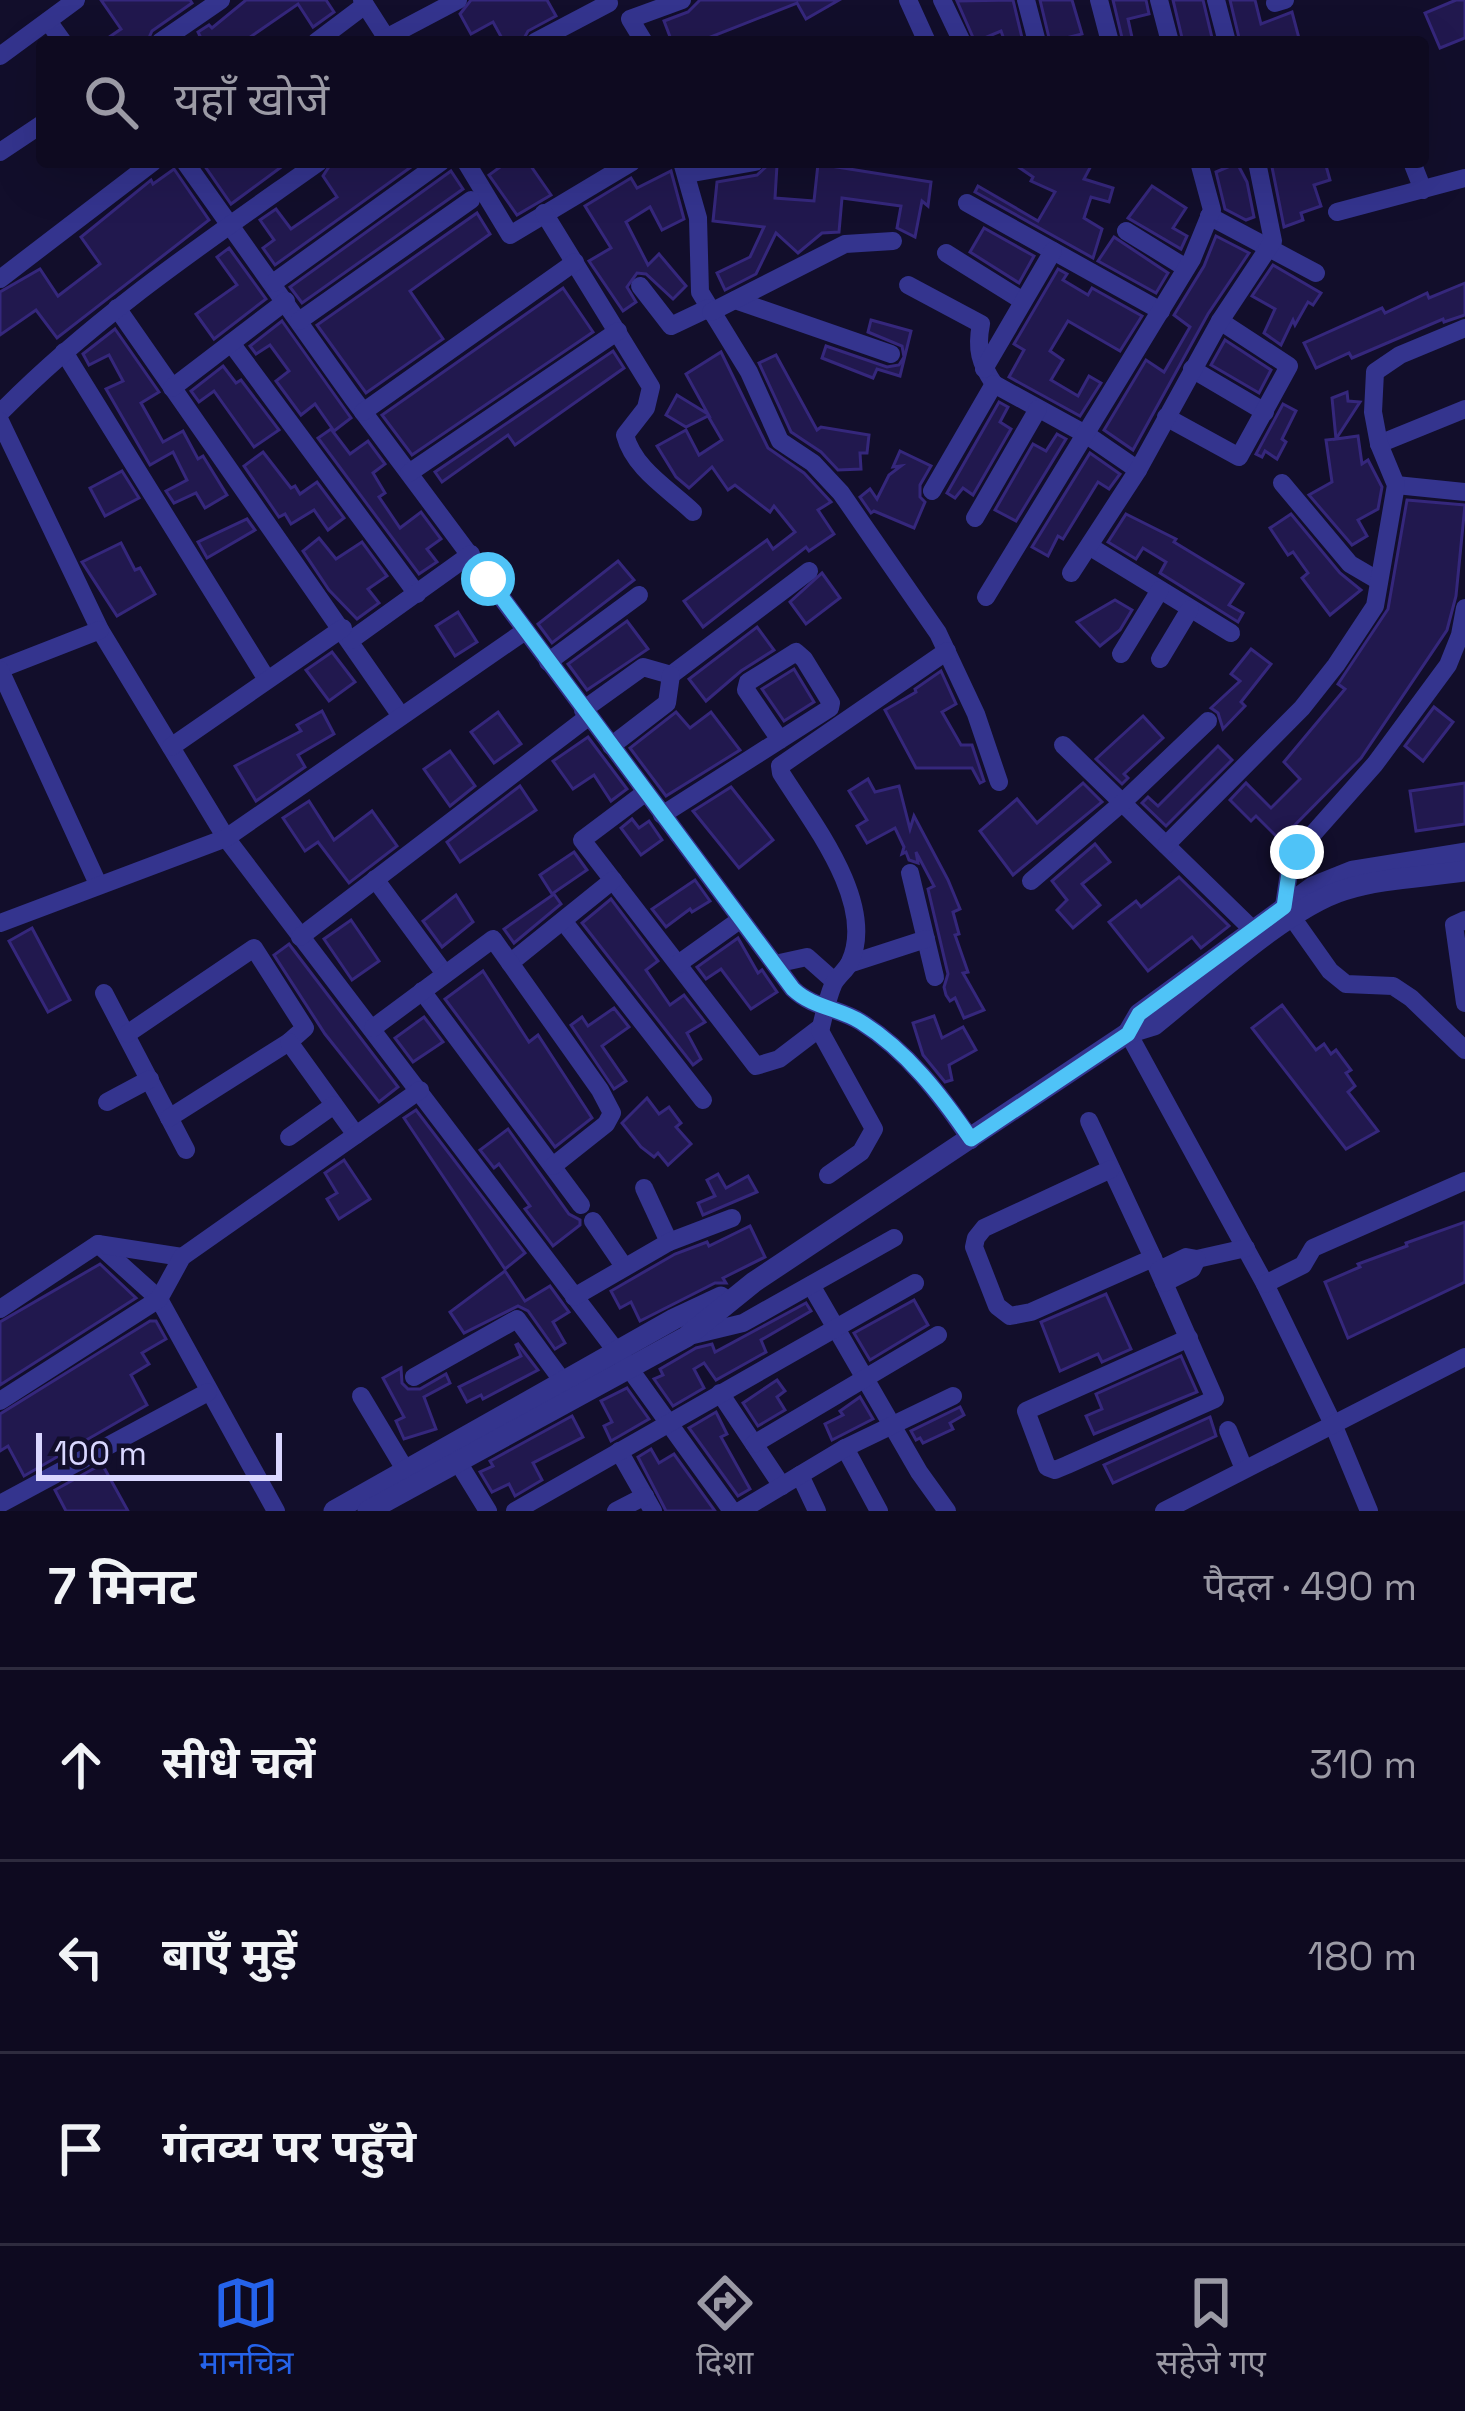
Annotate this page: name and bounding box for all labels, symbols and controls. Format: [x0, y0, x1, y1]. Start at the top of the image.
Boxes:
search box [36, 36, 1429, 168]
icon: search [78, 69, 144, 135]
text: यहाँ खोजें [174, 71, 329, 128]
route start [461, 552, 515, 606]
route end [1270, 825, 1324, 879]
scale bar [36, 1427, 282, 1480]
text: 100 m [54, 1433, 147, 1475]
text: 7 मिनट [48, 1554, 196, 1619]
text: पैदल · 490 m [1204, 1562, 1417, 1611]
icon: ahead [48, 1732, 114, 1798]
text: सीधे चलें [162, 1734, 315, 1791]
text: 310 m [1309, 1740, 1417, 1789]
icon: left [48, 1924, 114, 1990]
text: बाएँ मुड़ें [162, 1926, 297, 1983]
text: 180 m [1308, 1932, 1417, 1981]
icon: arrive [48, 2116, 114, 2182]
text: गंतव्य पर पहुँचे [162, 2118, 416, 2175]
tab: मानचित्र [199, 2270, 294, 2387]
tab: दिशा [692, 2270, 758, 2387]
tab: सहेजे गए [1156, 2270, 1266, 2387]

